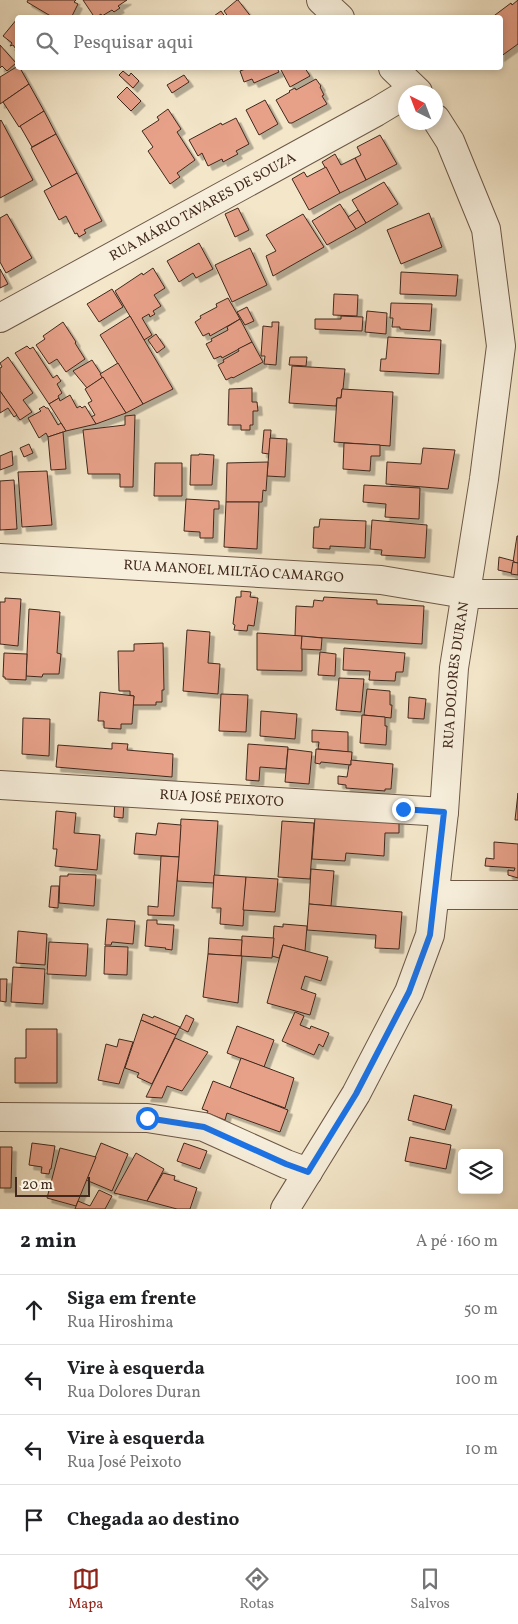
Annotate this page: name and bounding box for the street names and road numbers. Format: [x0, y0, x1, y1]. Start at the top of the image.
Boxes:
street label: RUA MÁRIO TAVARES DE SOUZA [106, 148, 299, 266]
street label: RUA MANOEL MILTÃO CAMARGO [123, 556, 344, 587]
street label: RUA DOLORES DURAN [439, 600, 474, 749]
street label: RUA JOSÉ PEIXOTO [159, 785, 284, 812]

